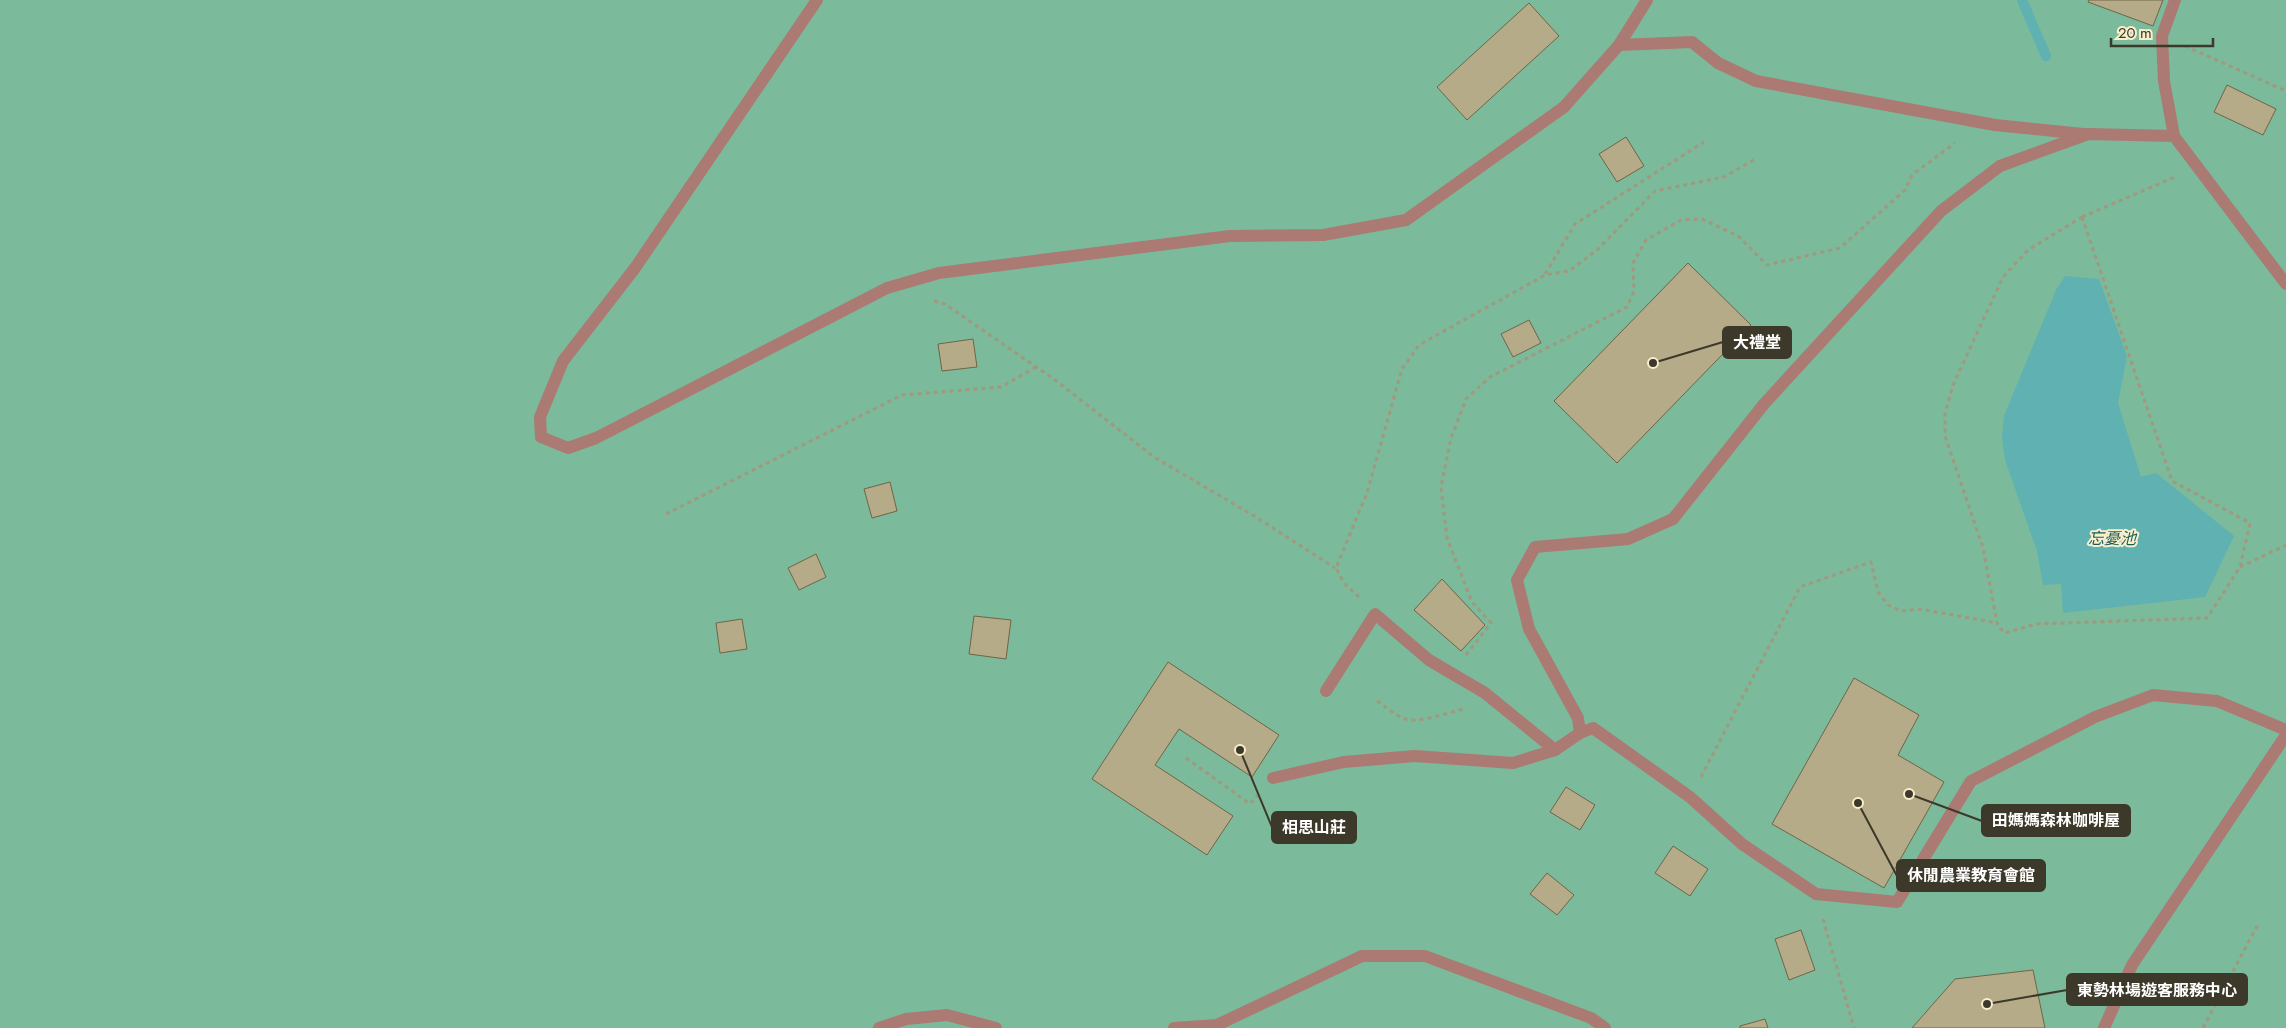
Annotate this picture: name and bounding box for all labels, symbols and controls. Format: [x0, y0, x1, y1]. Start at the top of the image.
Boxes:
scale bar [2111, 15, 2214, 47]
text: 20 m [2118, 22, 2152, 44]
callout: 大禮堂 [1723, 327, 1791, 358]
text: 大禮堂 [1733, 331, 1781, 354]
water label: 忘憂池 [2088, 527, 2138, 550]
callout: 田媽媽森林咖啡屋 [1982, 805, 2130, 836]
text: 田媽媽森林咖啡屋 [1992, 809, 2120, 832]
callout: 相思山莊 [1272, 812, 1356, 843]
text: 相思山莊 [1282, 816, 1346, 839]
callout: 休閒農業教育會館 [1897, 860, 2045, 891]
text: 休閒農業教育會館 [1907, 864, 2035, 887]
callout: 東勢林場遊客服務中心 [2067, 974, 2247, 1005]
text: 東勢林場遊客服務中心 [2077, 979, 2237, 1002]

